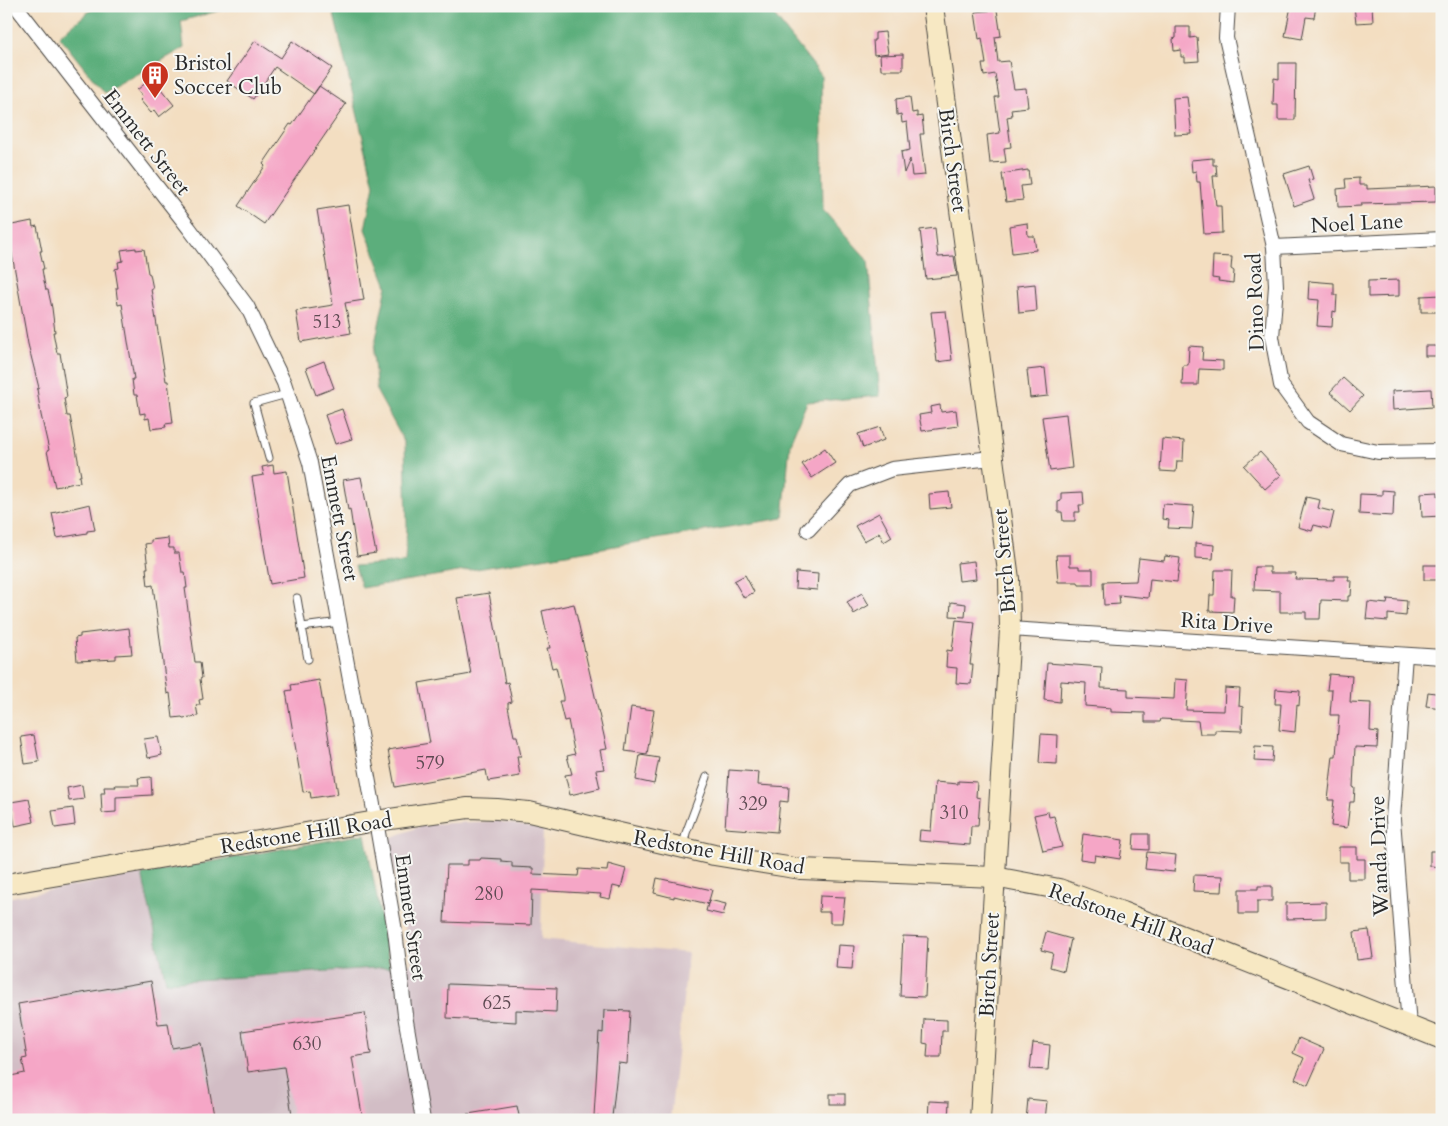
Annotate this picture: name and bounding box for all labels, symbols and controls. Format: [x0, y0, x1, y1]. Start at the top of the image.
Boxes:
place label: Bristol Soccer Club [174, 49, 282, 102]
building icon: Bristol Soccer Club [140, 60, 170, 99]
street label: Emmett Street [96, 83, 197, 202]
street label: Birch Street [931, 106, 974, 214]
street label: Noel Lane [1310, 207, 1404, 240]
street label: Dino Road [1239, 252, 1272, 351]
house number: 513 [312, 309, 342, 335]
street label: Emmett Street [313, 453, 366, 584]
street label: Birch Street [985, 507, 1024, 615]
street label: Rita Drive [1180, 606, 1274, 641]
house number: 579 [415, 750, 445, 776]
house number: 329 [738, 791, 768, 817]
street label: Wanda Drive [1363, 795, 1396, 918]
house number: 310 [939, 800, 969, 826]
street label: Redstone Hill Road [218, 806, 394, 861]
street label: Redstone Hill Road [631, 823, 807, 882]
street label: Emmett Street [387, 852, 434, 983]
street label: Redstone Hill Road [1044, 876, 1217, 963]
house number: 280 [474, 881, 504, 907]
street label: Birch Street [972, 911, 1007, 1018]
house number: 625 [482, 990, 512, 1016]
house number: 630 [292, 1031, 322, 1057]

